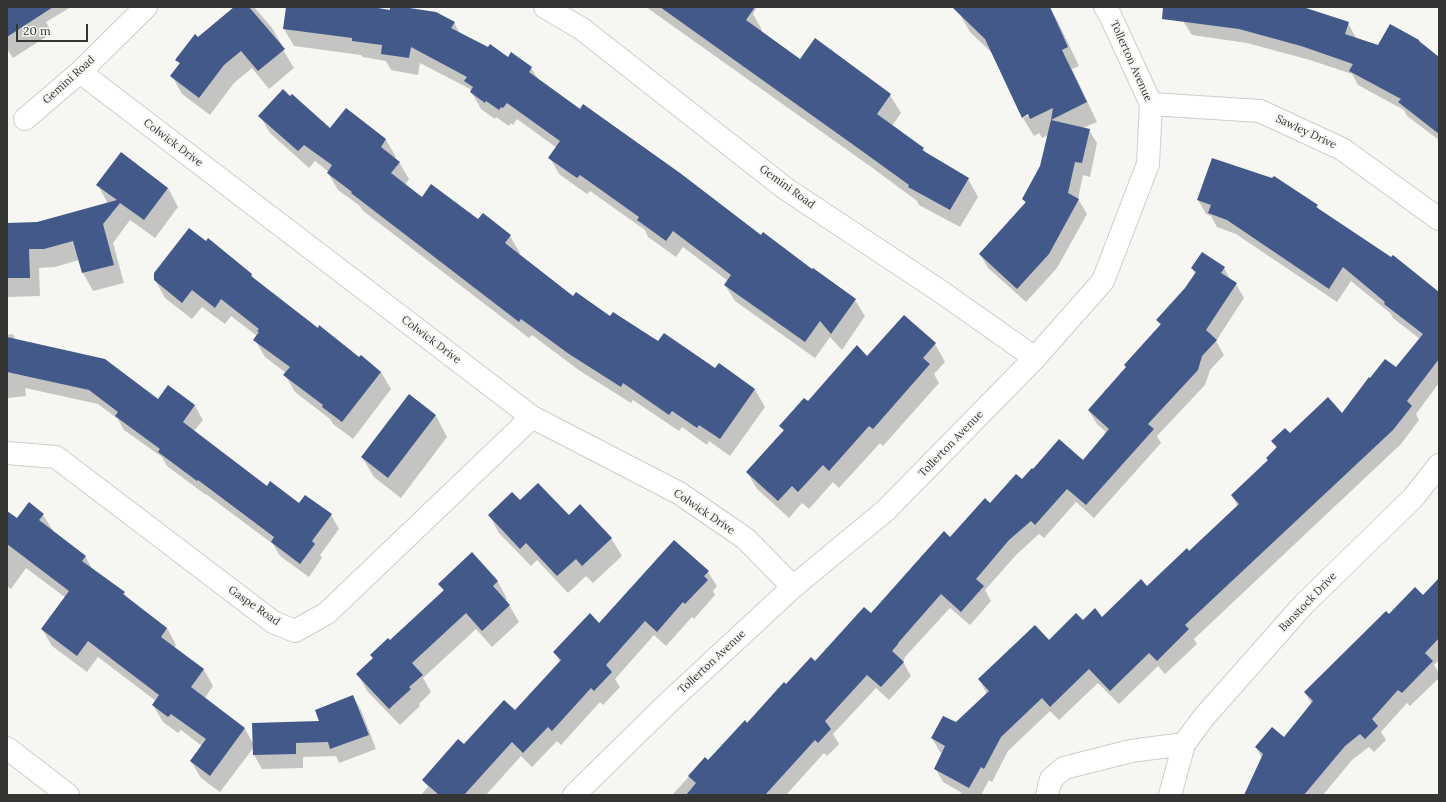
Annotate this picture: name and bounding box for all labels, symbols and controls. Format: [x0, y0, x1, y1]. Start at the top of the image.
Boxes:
scale bar [18, 16, 90, 42]
street label: Tollerton Avenue [1107, 18, 1155, 104]
text: 20 m [23, 23, 51, 38]
street label: Gemini Road [40, 53, 98, 107]
street label: Sawley Drive [1273, 112, 1339, 152]
street label: Colwick Drive [141, 116, 205, 170]
street label: Gemini Road [757, 162, 817, 212]
street label: Colwick Drive [399, 313, 463, 367]
street label: Tollerton Avenue [916, 408, 986, 480]
street label: Colwick Drive [671, 487, 737, 537]
street label: Banstock Drive [1276, 570, 1340, 634]
street label: Gaspe Road [226, 583, 282, 629]
street label: Tollerton Avenue [676, 627, 748, 697]

